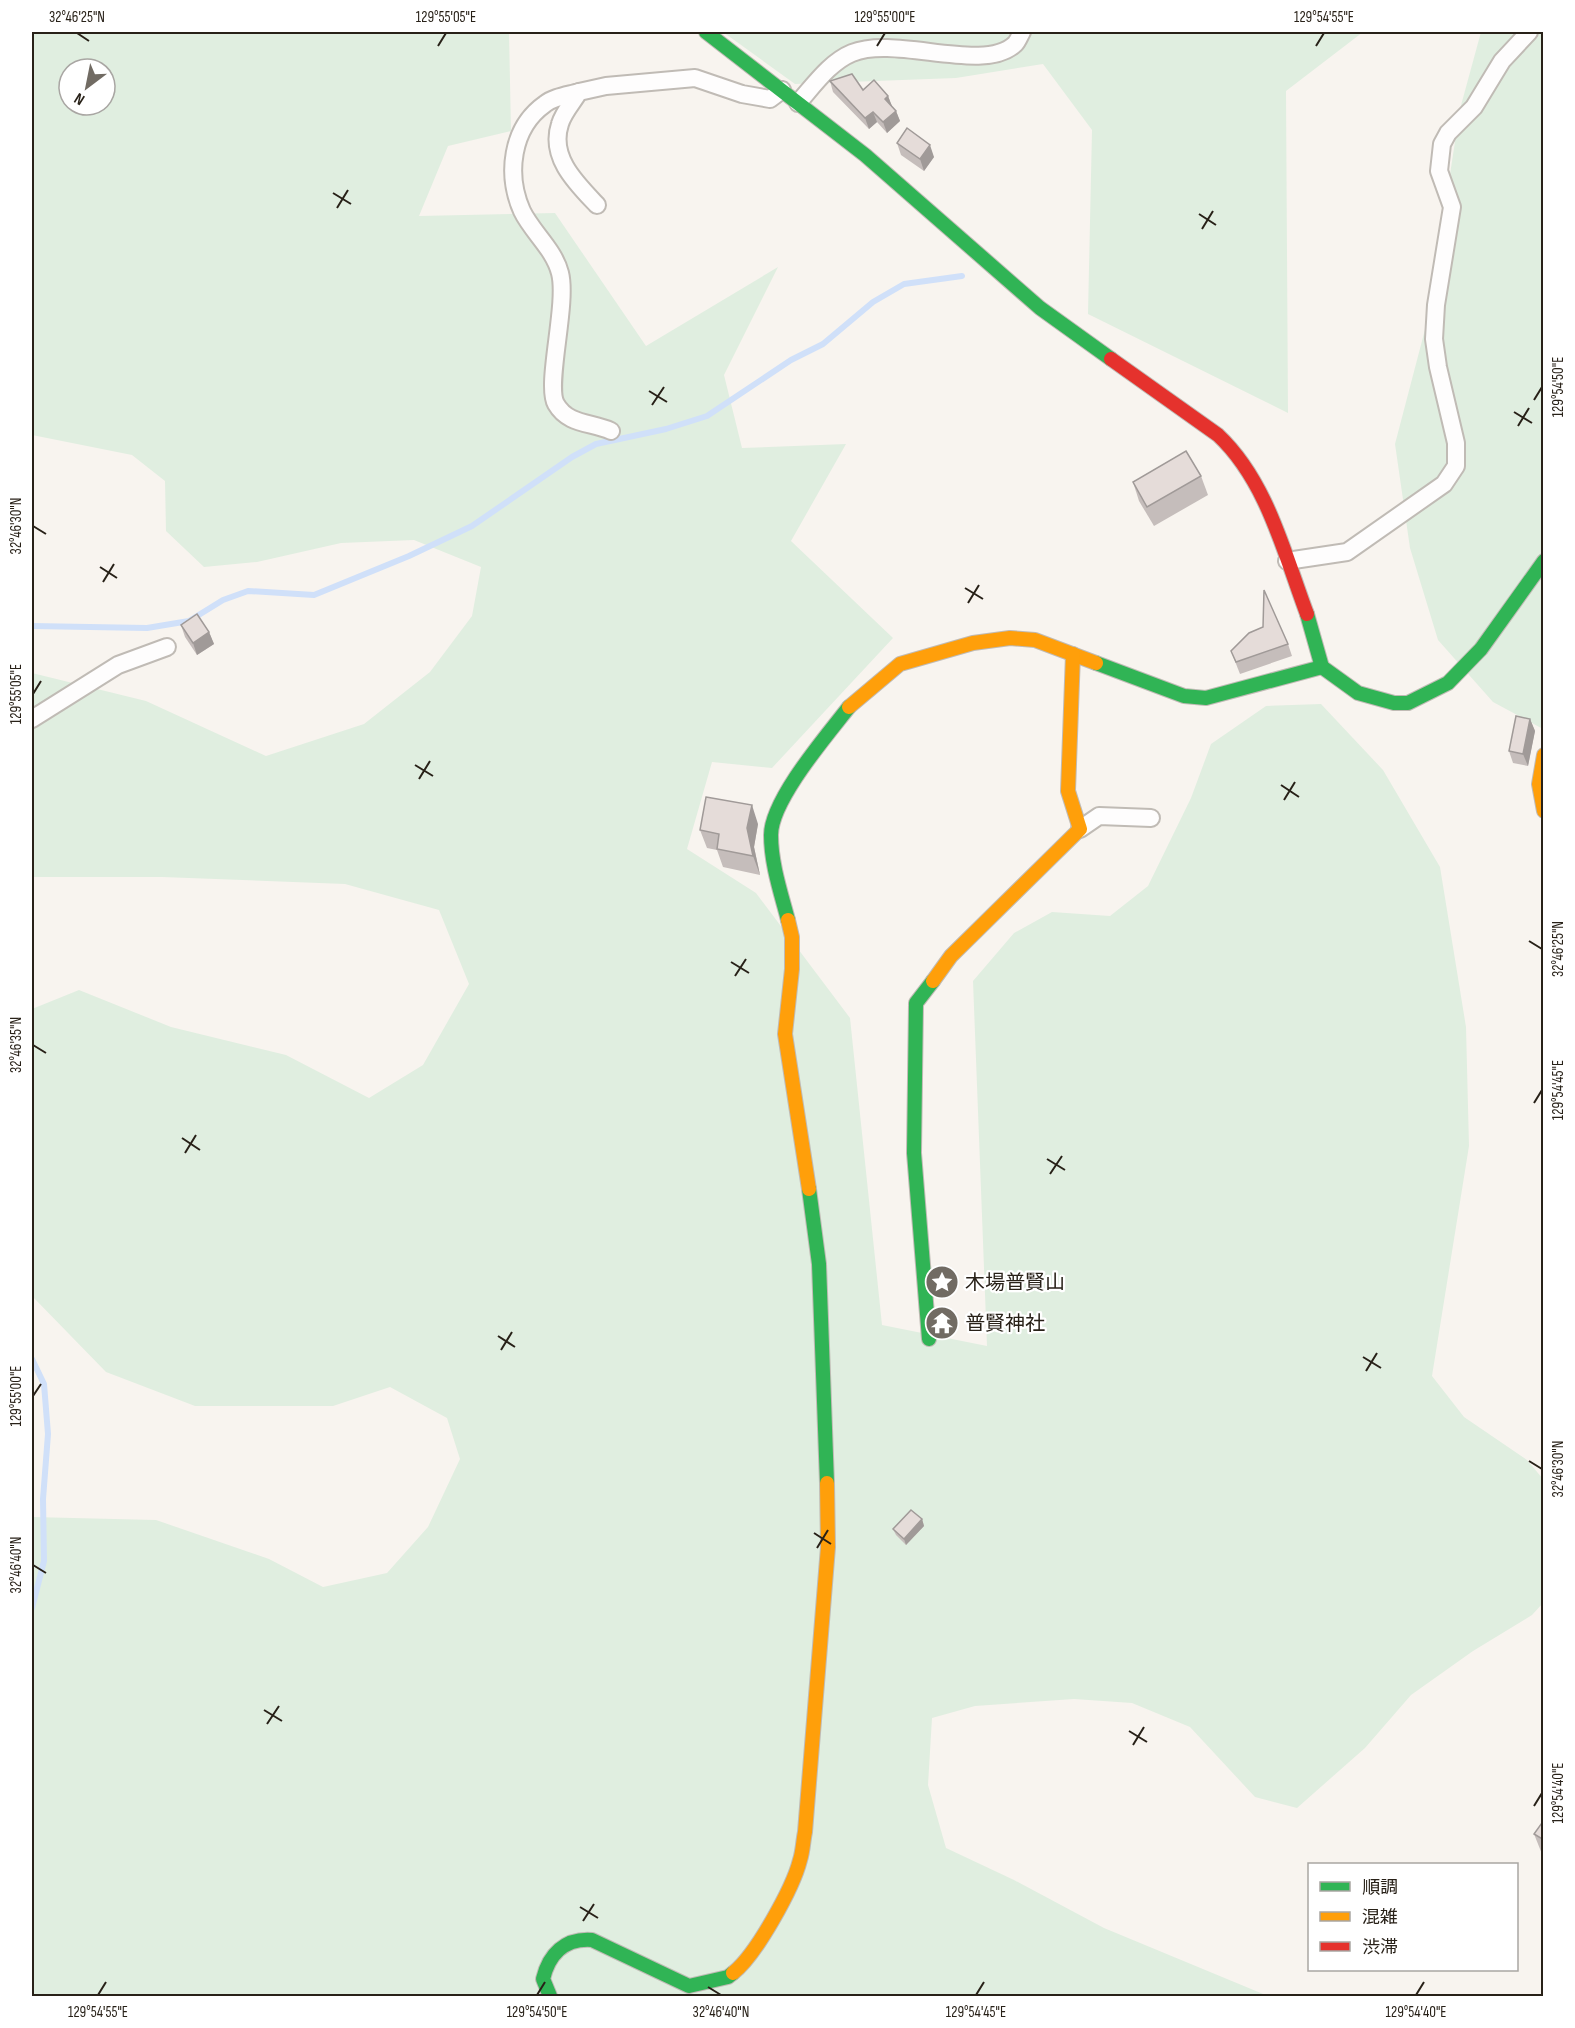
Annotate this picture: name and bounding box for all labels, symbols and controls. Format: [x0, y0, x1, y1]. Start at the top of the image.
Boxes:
text: 32°46'25"N [49, 8, 105, 27]
text: 129°55'05"E [416, 8, 476, 27]
text: 129°55'00"E [854, 8, 916, 27]
text: 129°54'55"E [1294, 8, 1354, 27]
north arrow [57, 57, 117, 117]
text: N [71, 88, 89, 109]
text: 129°54'50"E [1549, 357, 1568, 417]
text: 32°46'30"N [7, 498, 26, 554]
text: 129°55'05"E [7, 664, 26, 724]
text: 32°46'25"N [1549, 921, 1568, 977]
text: 32°46'35"N [7, 1017, 26, 1073]
text: 129°54'45"E [1549, 1060, 1568, 1120]
place icon: 木場普賢山 [924, 1264, 960, 1300]
place label: 木場普賢山 [965, 1271, 1065, 1295]
temple icon: 普賢神社 [924, 1305, 960, 1341]
place label: 普賢神社 [965, 1312, 1045, 1336]
text: 129°55'00"E [7, 1365, 26, 1427]
text: 32°46'30"N [1549, 1441, 1568, 1497]
text: 32°46'40"N [7, 1537, 26, 1593]
text: 129°54'40"E [1549, 1763, 1568, 1823]
legend [1308, 1863, 1518, 1971]
text: 順調 [1362, 1877, 1398, 1898]
text: 混雑 [1362, 1907, 1398, 1928]
text: 渋滞 [1362, 1937, 1398, 1958]
text: 129°54'55"E [68, 2003, 128, 2022]
text: 129°54'50"E [507, 2003, 567, 2022]
text: 32°46'40"N [693, 2003, 749, 2022]
text: 129°54'45"E [946, 2003, 1006, 2022]
text: 129°54'40"E [1386, 2003, 1446, 2022]

